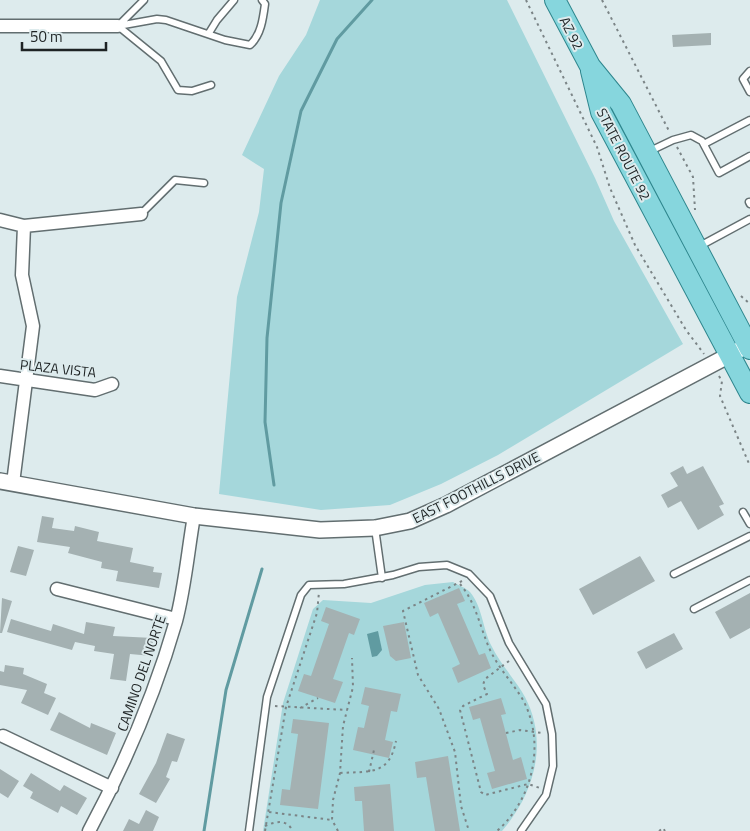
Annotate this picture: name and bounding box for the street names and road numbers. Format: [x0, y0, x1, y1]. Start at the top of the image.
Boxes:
street label: AZ 92 [555, 13, 589, 53]
street label: STATE ROUTE 92 [592, 104, 656, 204]
street label: PLAZA VISTA [19, 354, 98, 383]
street label: EAST FOOTHILLS DRIVE [409, 446, 544, 528]
street label: CAMINO DEL NORTE [111, 612, 171, 734]

